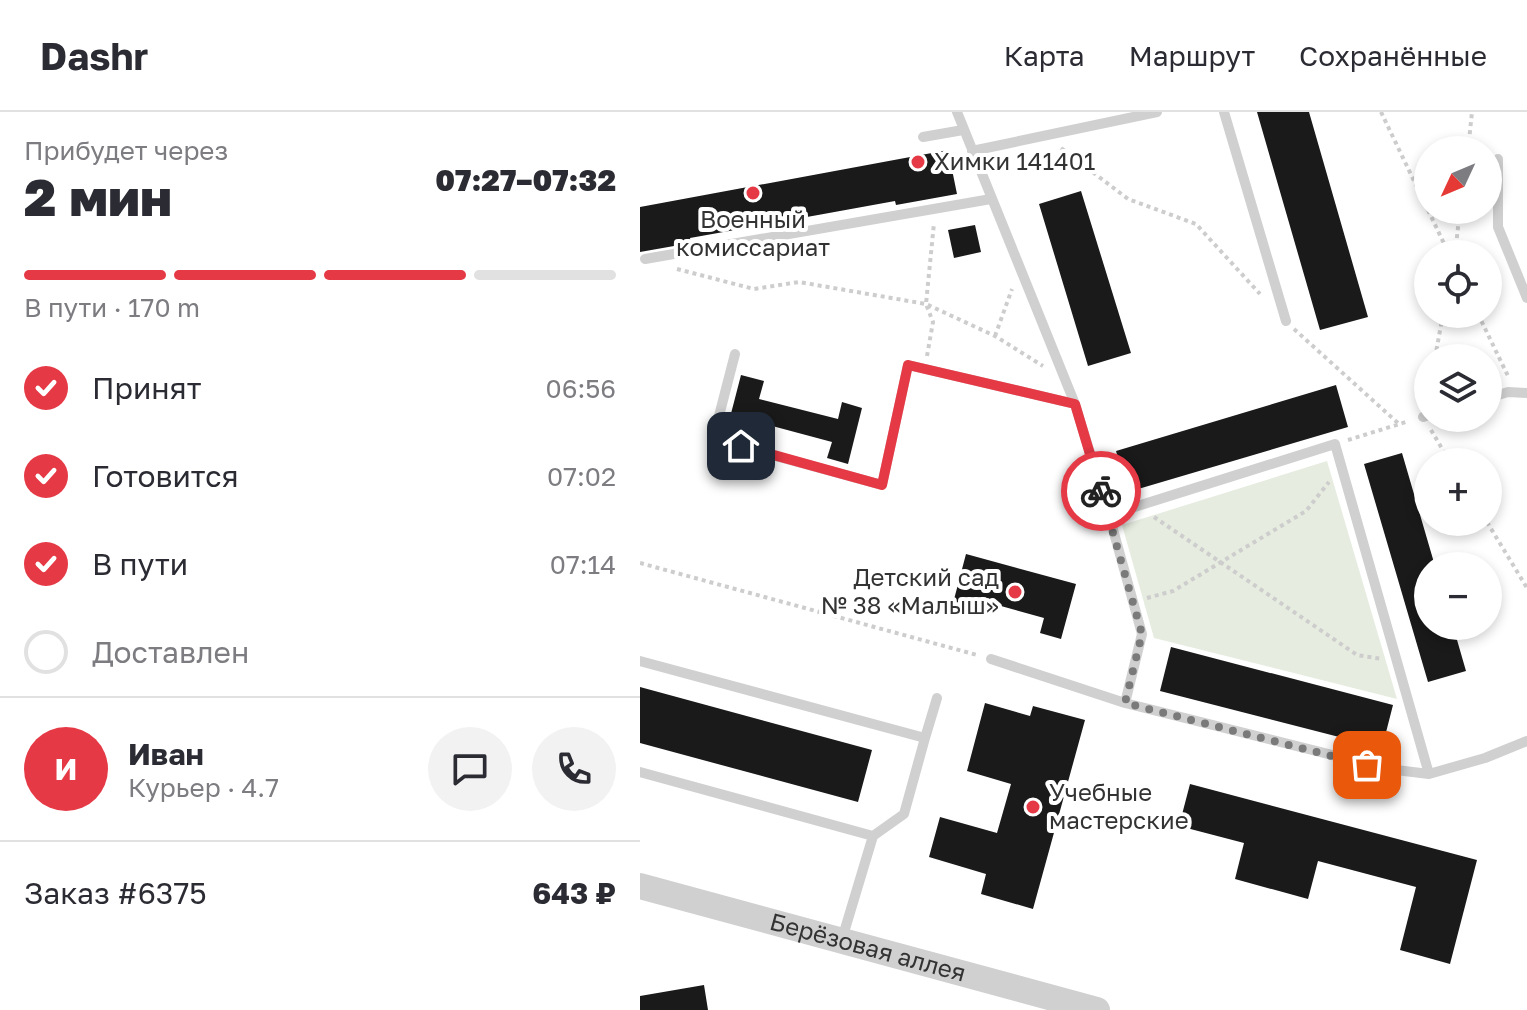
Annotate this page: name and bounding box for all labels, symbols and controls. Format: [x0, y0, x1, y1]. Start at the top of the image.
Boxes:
text: Dashr [40, 33, 148, 78]
text: Карта [1004, 39, 1085, 72]
text: Маршрут [1129, 39, 1255, 72]
text: Сохранённые [1299, 39, 1487, 72]
text: Прибудет через [24, 135, 228, 166]
north arrow [1414, 136, 1502, 224]
map controls [1414, 136, 1502, 640]
place label: Химки 141401 [934, 146, 1095, 175]
marker: Химки 141401 [909, 153, 927, 171]
text: 07:27–07:32 [435, 162, 616, 198]
text: 2 мин [24, 165, 172, 227]
marker: Военный комиссариат [744, 184, 762, 202]
place label: Военный комиссариат [676, 204, 830, 261]
button: locate [1414, 240, 1502, 328]
text: В пути · 170 m [24, 292, 200, 323]
button: layers [1414, 344, 1502, 432]
icon: check [24, 366, 68, 410]
text: Принят [92, 370, 201, 406]
text: 06:56 [546, 373, 616, 404]
pin [707, 412, 775, 480]
icon: home [719, 424, 763, 468]
button: + [1414, 448, 1502, 536]
courier [1061, 451, 1141, 531]
icon: check [24, 454, 68, 498]
text: Готовится [92, 458, 239, 494]
text: 07:02 [547, 461, 616, 492]
icon: bike [1079, 469, 1123, 513]
icon: check [24, 542, 68, 586]
text: В пути [92, 546, 188, 582]
text: 07:14 [550, 549, 616, 580]
button: − [1414, 552, 1502, 640]
place label: Детский сад № 38 «Малыш» [820, 562, 999, 619]
marker: Детский сад № 38 «Малыш» [1006, 583, 1024, 601]
text: Доставлен [92, 634, 249, 670]
button: chat [428, 727, 512, 811]
button: phone [532, 727, 616, 811]
pin [1333, 731, 1401, 799]
text: Иван [128, 736, 204, 772]
icon: bag [1345, 743, 1389, 787]
text: И [55, 751, 77, 787]
text: Курьер · 4.7 [128, 772, 279, 803]
place label: Учебные мастерские [1049, 777, 1189, 834]
marker: Учебные мастерские [1024, 798, 1042, 816]
text: Заказ #6375 [24, 875, 207, 911]
text: 643 ₽ [532, 875, 616, 911]
street label: Берёзовая аллея [767, 906, 969, 987]

